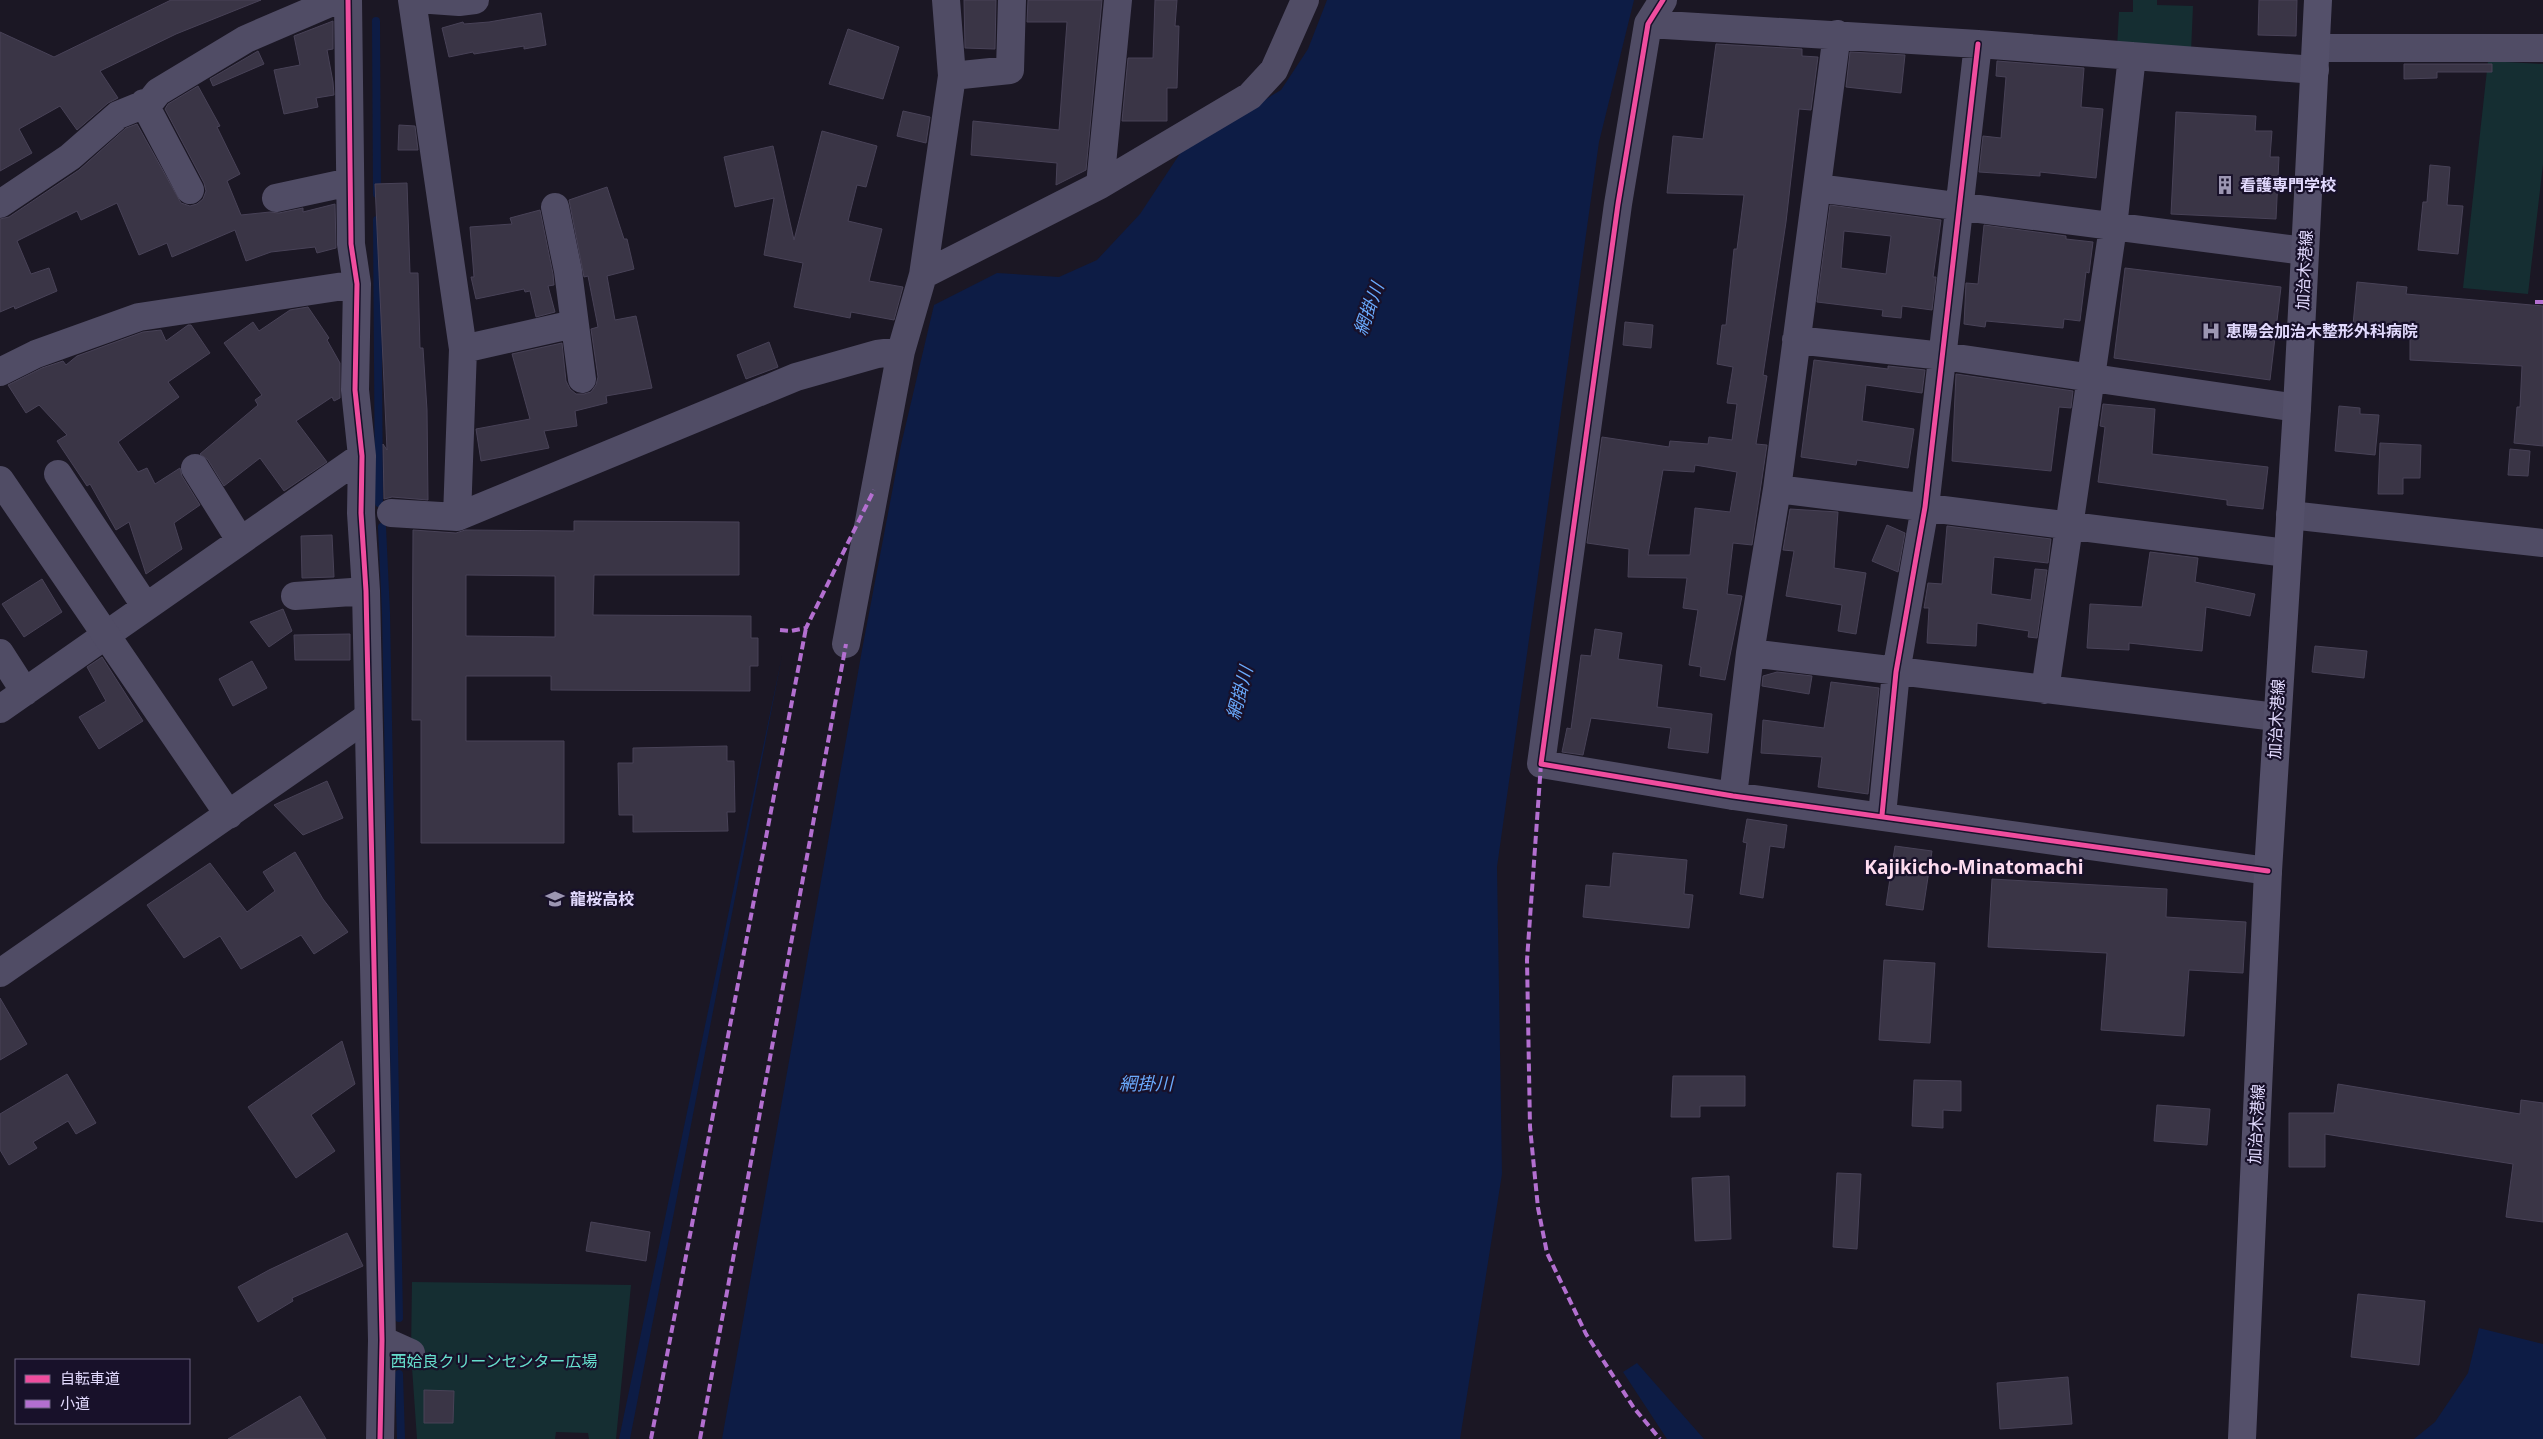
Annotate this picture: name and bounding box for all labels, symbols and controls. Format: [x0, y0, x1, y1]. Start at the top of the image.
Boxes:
building icon: 看護専門学校 [2214, 174, 2236, 196]
place label: 看護専門学校 [2240, 174, 2336, 196]
street label: 加治木港線 [2291, 229, 2317, 311]
water label: 網掛川 [1348, 277, 1389, 338]
hospital icon: 恵陽会加治木整形外科病院 [2200, 320, 2222, 342]
place label: 恵陽会加治木整形外科病院 [2226, 320, 2418, 342]
water label: 網掛川 [1220, 662, 1258, 722]
street label: 加治木港線 [2263, 678, 2289, 760]
district label: Kajikicho-Minatomachi [1864, 854, 2084, 880]
school or university icon: 龍桜高校 [544, 888, 566, 910]
place label: 龍桜高校 [570, 888, 634, 910]
water label: 網掛川 [1119, 1071, 1175, 1095]
street label: 加治木港線 [2243, 1083, 2269, 1165]
park label: 西姶良クリーンセンター広場 [390, 1350, 598, 1372]
legend [15, 1359, 190, 1424]
text: 自転車道 [60, 1368, 120, 1388]
text: 小道 [60, 1393, 90, 1413]

